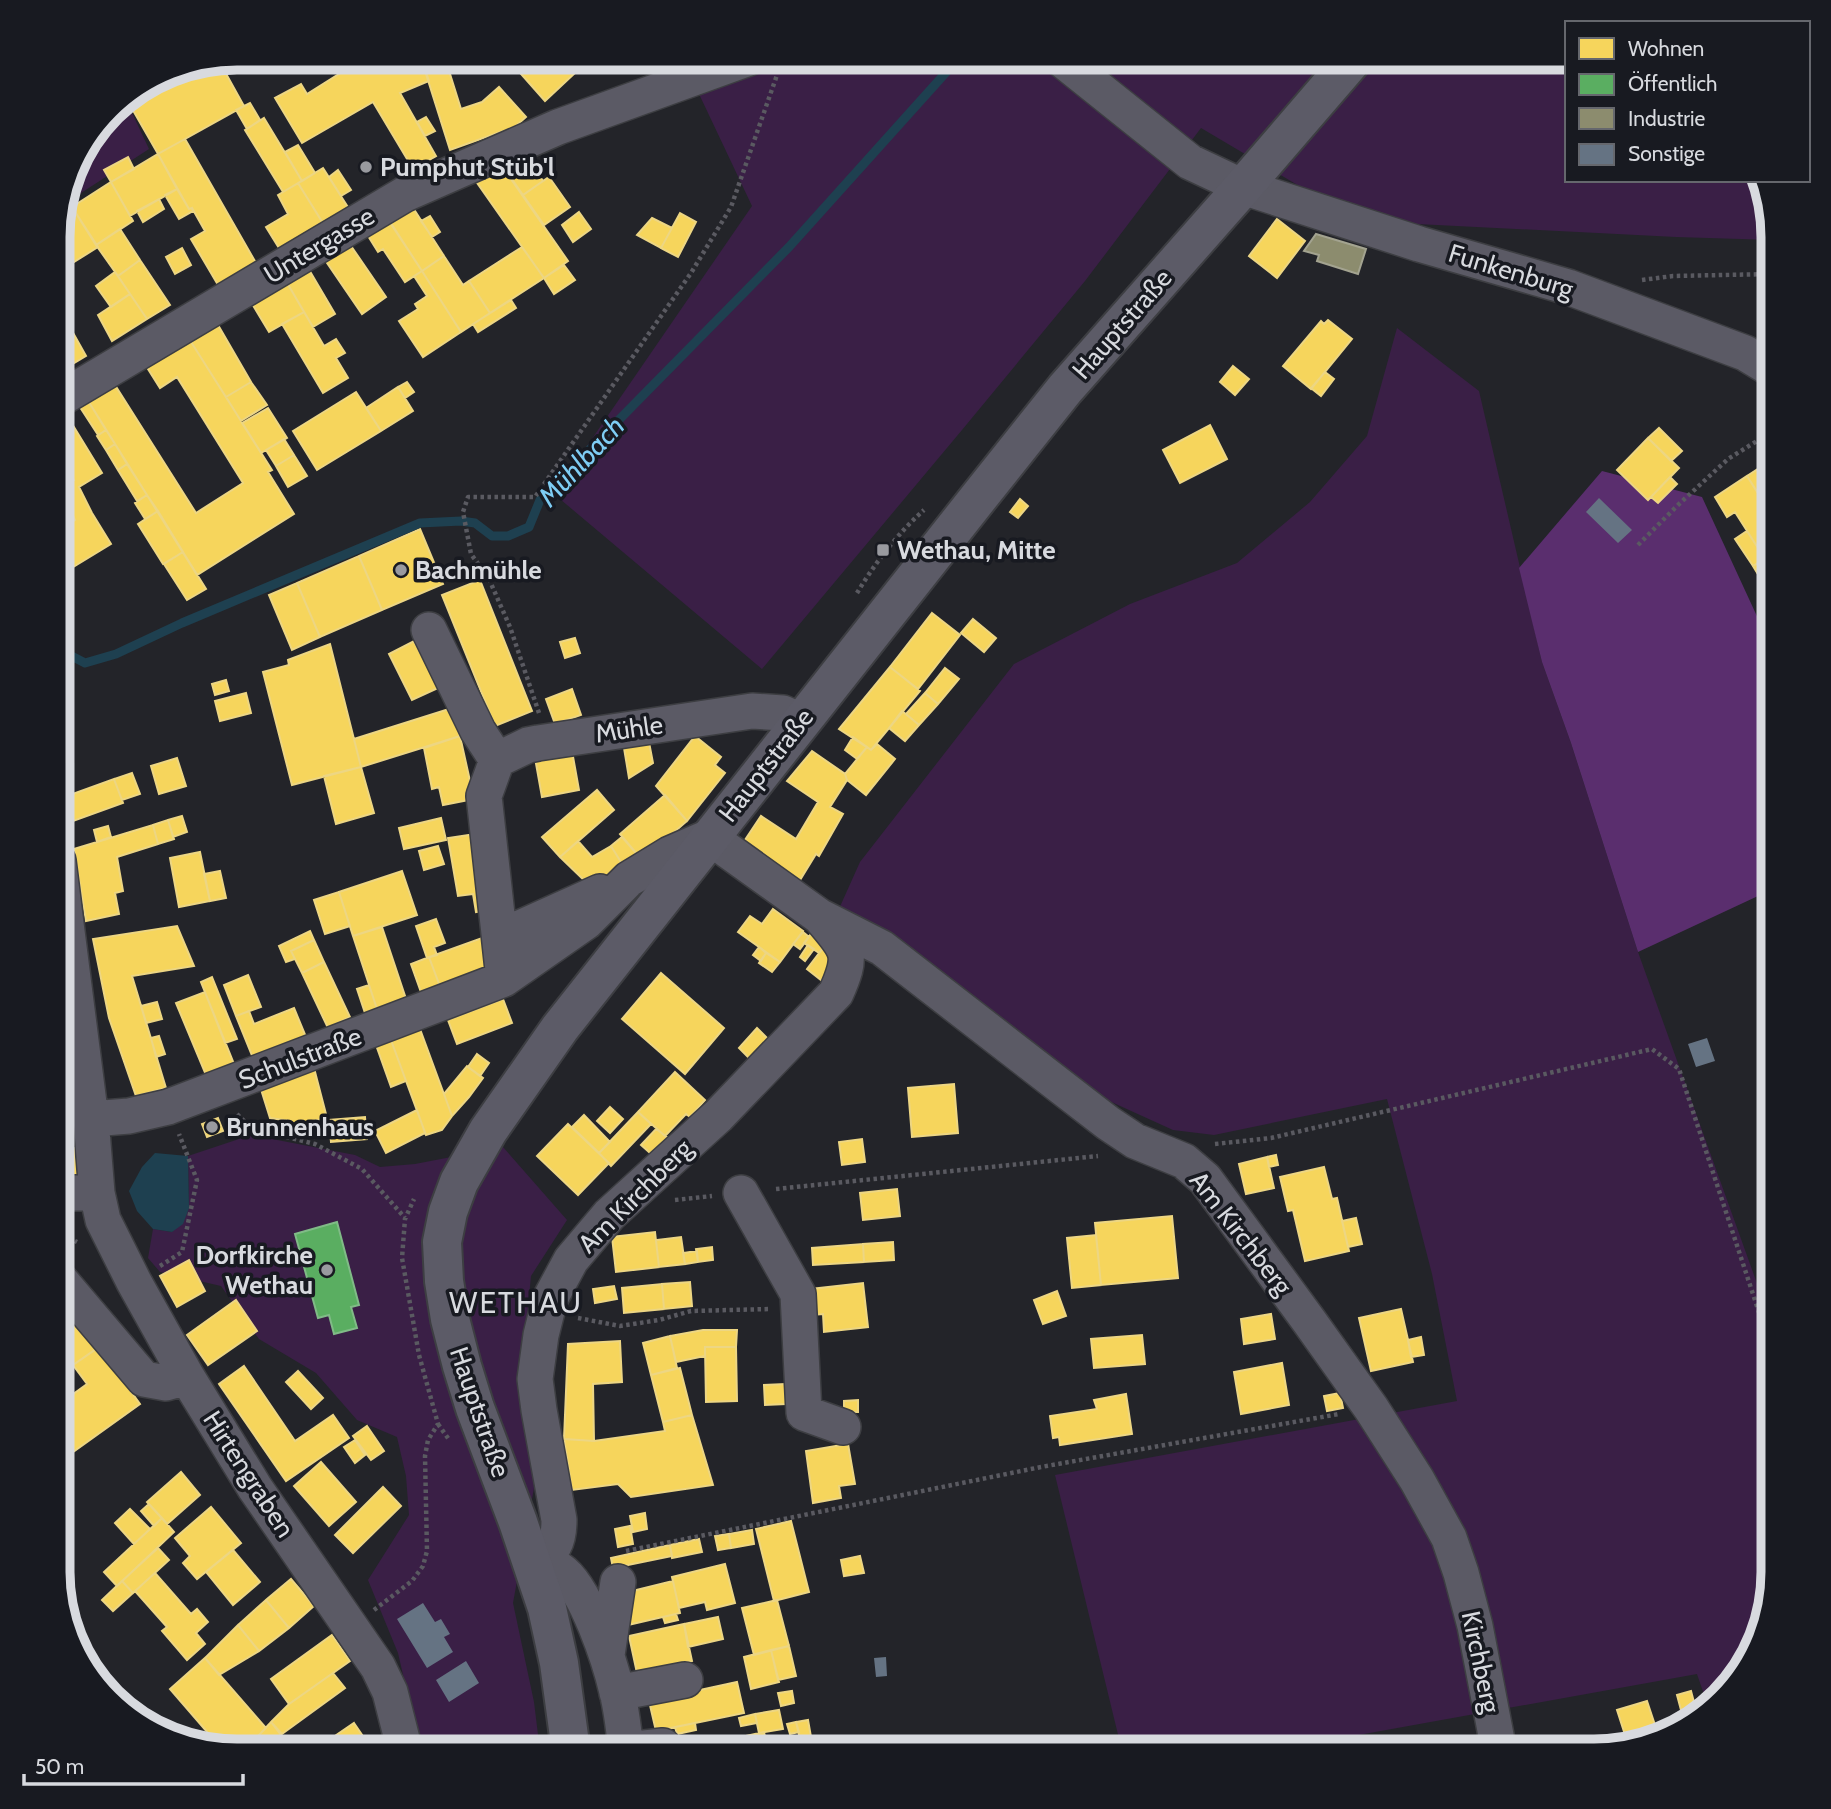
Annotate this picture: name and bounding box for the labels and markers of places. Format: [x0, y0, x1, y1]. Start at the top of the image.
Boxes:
place label: Pumphut Stüb'l [380, 151, 555, 183]
marker: Pumphut Stüb'l [358, 159, 374, 175]
place label: Wethau, Mitte [897, 534, 1056, 566]
marker: Wethau, Mitte [875, 542, 891, 558]
place label: Bachmühle [415, 554, 542, 586]
marker: Bachmühle [393, 562, 409, 578]
place label: Brunnenhaus [226, 1111, 374, 1143]
marker: Brunnenhaus [204, 1119, 220, 1135]
place label: Dorfkirche Wethau [195, 1239, 313, 1301]
marker: Dorfkirche Wethau [319, 1262, 335, 1278]

